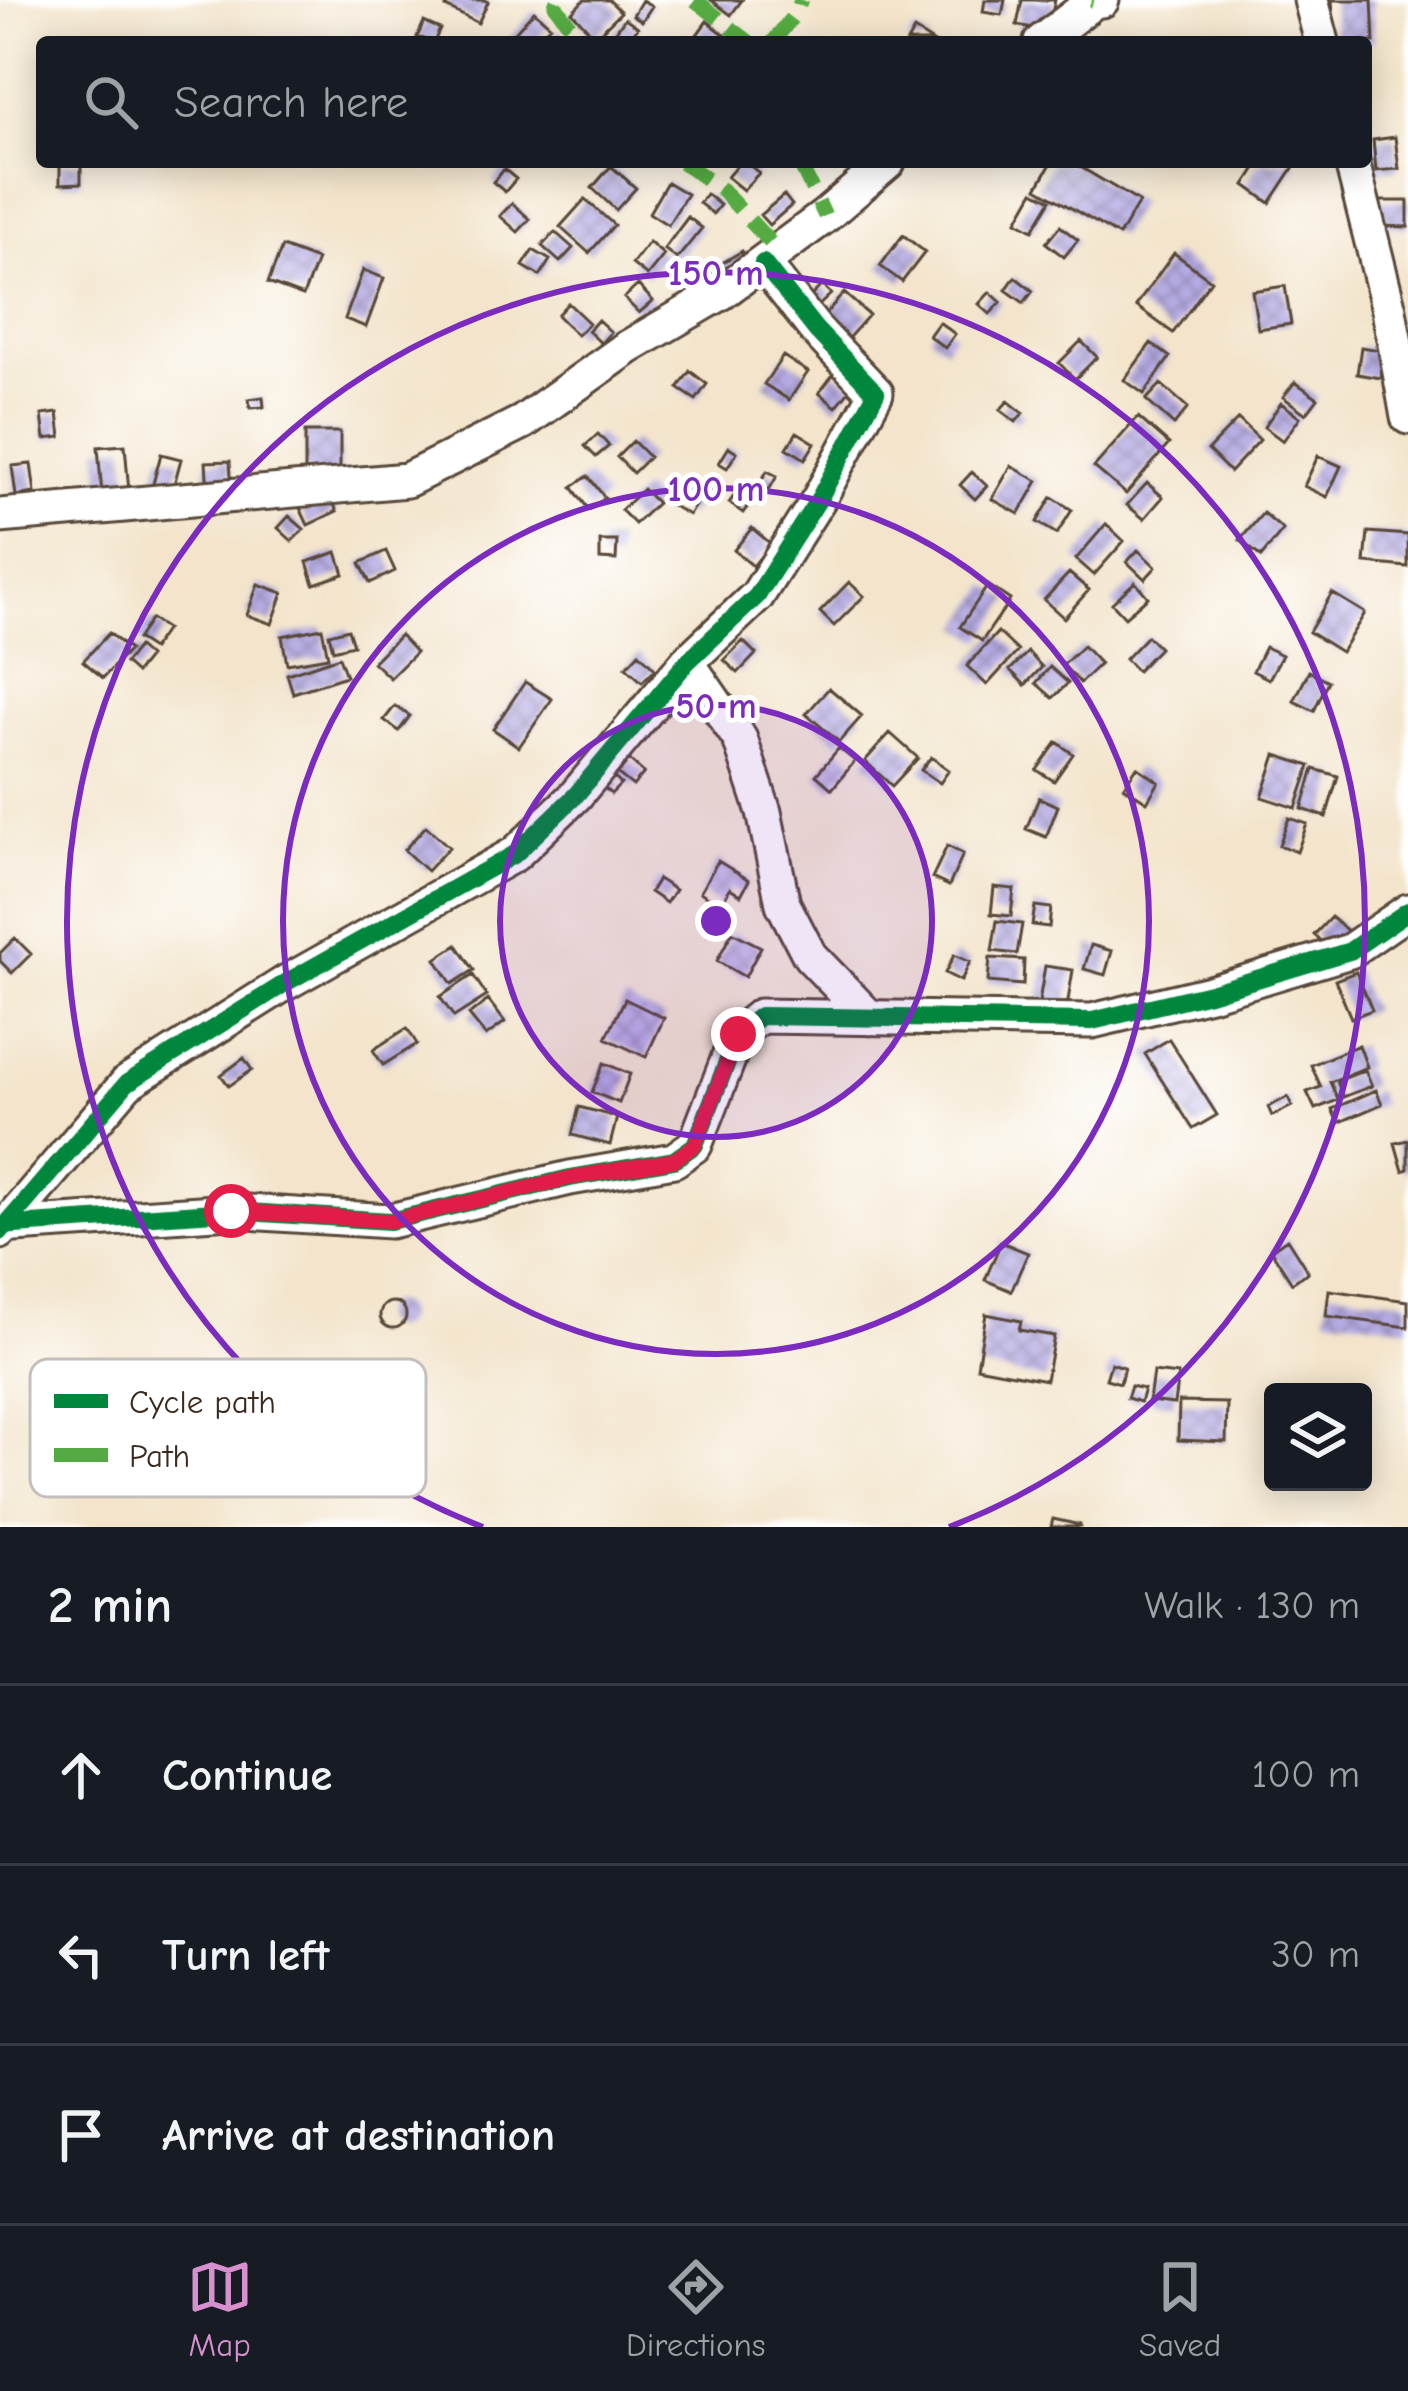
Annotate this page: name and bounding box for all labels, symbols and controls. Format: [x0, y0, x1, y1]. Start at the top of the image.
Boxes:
search box [36, 36, 1372, 168]
icon: search [78, 69, 144, 135]
text: Search here [174, 76, 408, 128]
text: 150 m [668, 253, 764, 294]
text: 100 m [668, 469, 764, 510]
text: 50 m [675, 686, 757, 727]
centre of rings [695, 900, 737, 942]
route end [711, 1007, 765, 1061]
route start [204, 1184, 258, 1238]
legend [30, 1359, 426, 1497]
text: Cycle path [129, 1383, 276, 1421]
map controls [1264, 1383, 1372, 1491]
button: layers [1264, 1383, 1372, 1491]
text: Path [129, 1437, 190, 1475]
text: 2 min [48, 1576, 172, 1635]
text: Walk · 130 m [1144, 1583, 1360, 1628]
icon: ahead [48, 1742, 114, 1808]
text: Continue [162, 1749, 332, 1801]
text: 100 m [1252, 1752, 1360, 1797]
icon: left [48, 1922, 114, 1988]
text: Turn left [162, 1929, 329, 1981]
text: 30 m [1271, 1932, 1360, 1977]
icon: arrive [48, 2102, 114, 2168]
text: Arrive at destination [162, 2109, 555, 2161]
tab: Map [187, 2254, 253, 2364]
tab: Directions [626, 2254, 766, 2364]
tab: Saved [1139, 2254, 1221, 2364]

